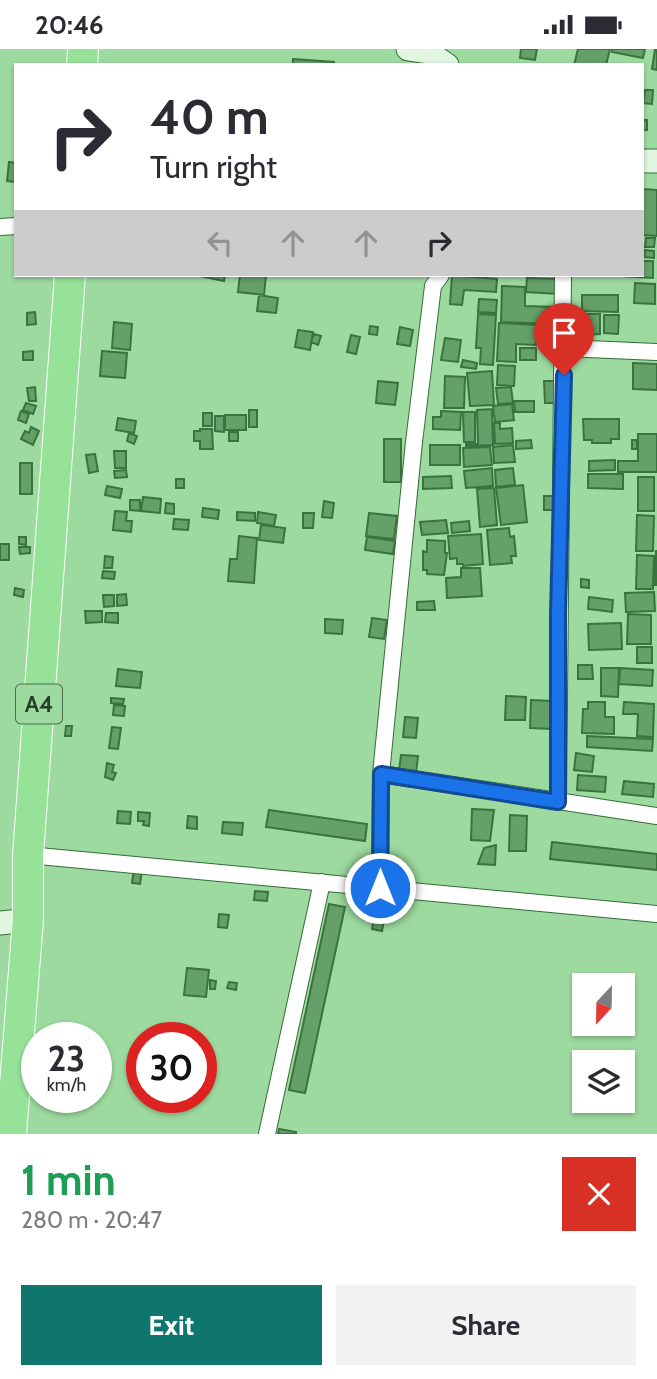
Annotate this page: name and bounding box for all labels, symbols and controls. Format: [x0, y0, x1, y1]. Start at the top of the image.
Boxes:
text: 20:46 [35, 9, 104, 41]
text: 40 m [150, 87, 269, 146]
icon: right [35, 91, 126, 182]
text: Turn right [150, 147, 277, 186]
icon: left [201, 224, 239, 262]
icon: ahead [274, 224, 312, 262]
icon: ahead [347, 224, 385, 262]
icon: right [420, 224, 458, 262]
pin [534, 303, 594, 375]
icon: arrive [545, 314, 583, 352]
road number: A4 [16, 685, 62, 723]
position arrow [343, 851, 417, 925]
north arrow [572, 973, 635, 1036]
map controls [572, 973, 635, 1113]
speed limit sign: 30 [126, 1022, 217, 1113]
text: 23 [48, 1037, 85, 1080]
button: layers [572, 1050, 635, 1113]
text: km/h [47, 1074, 86, 1096]
text: 1 min [21, 1154, 116, 1206]
button: close [562, 1157, 636, 1231]
text: 280 m · 20:47 [21, 1206, 162, 1234]
button: Exit [21, 1285, 322, 1365]
button: Share [336, 1285, 636, 1365]

